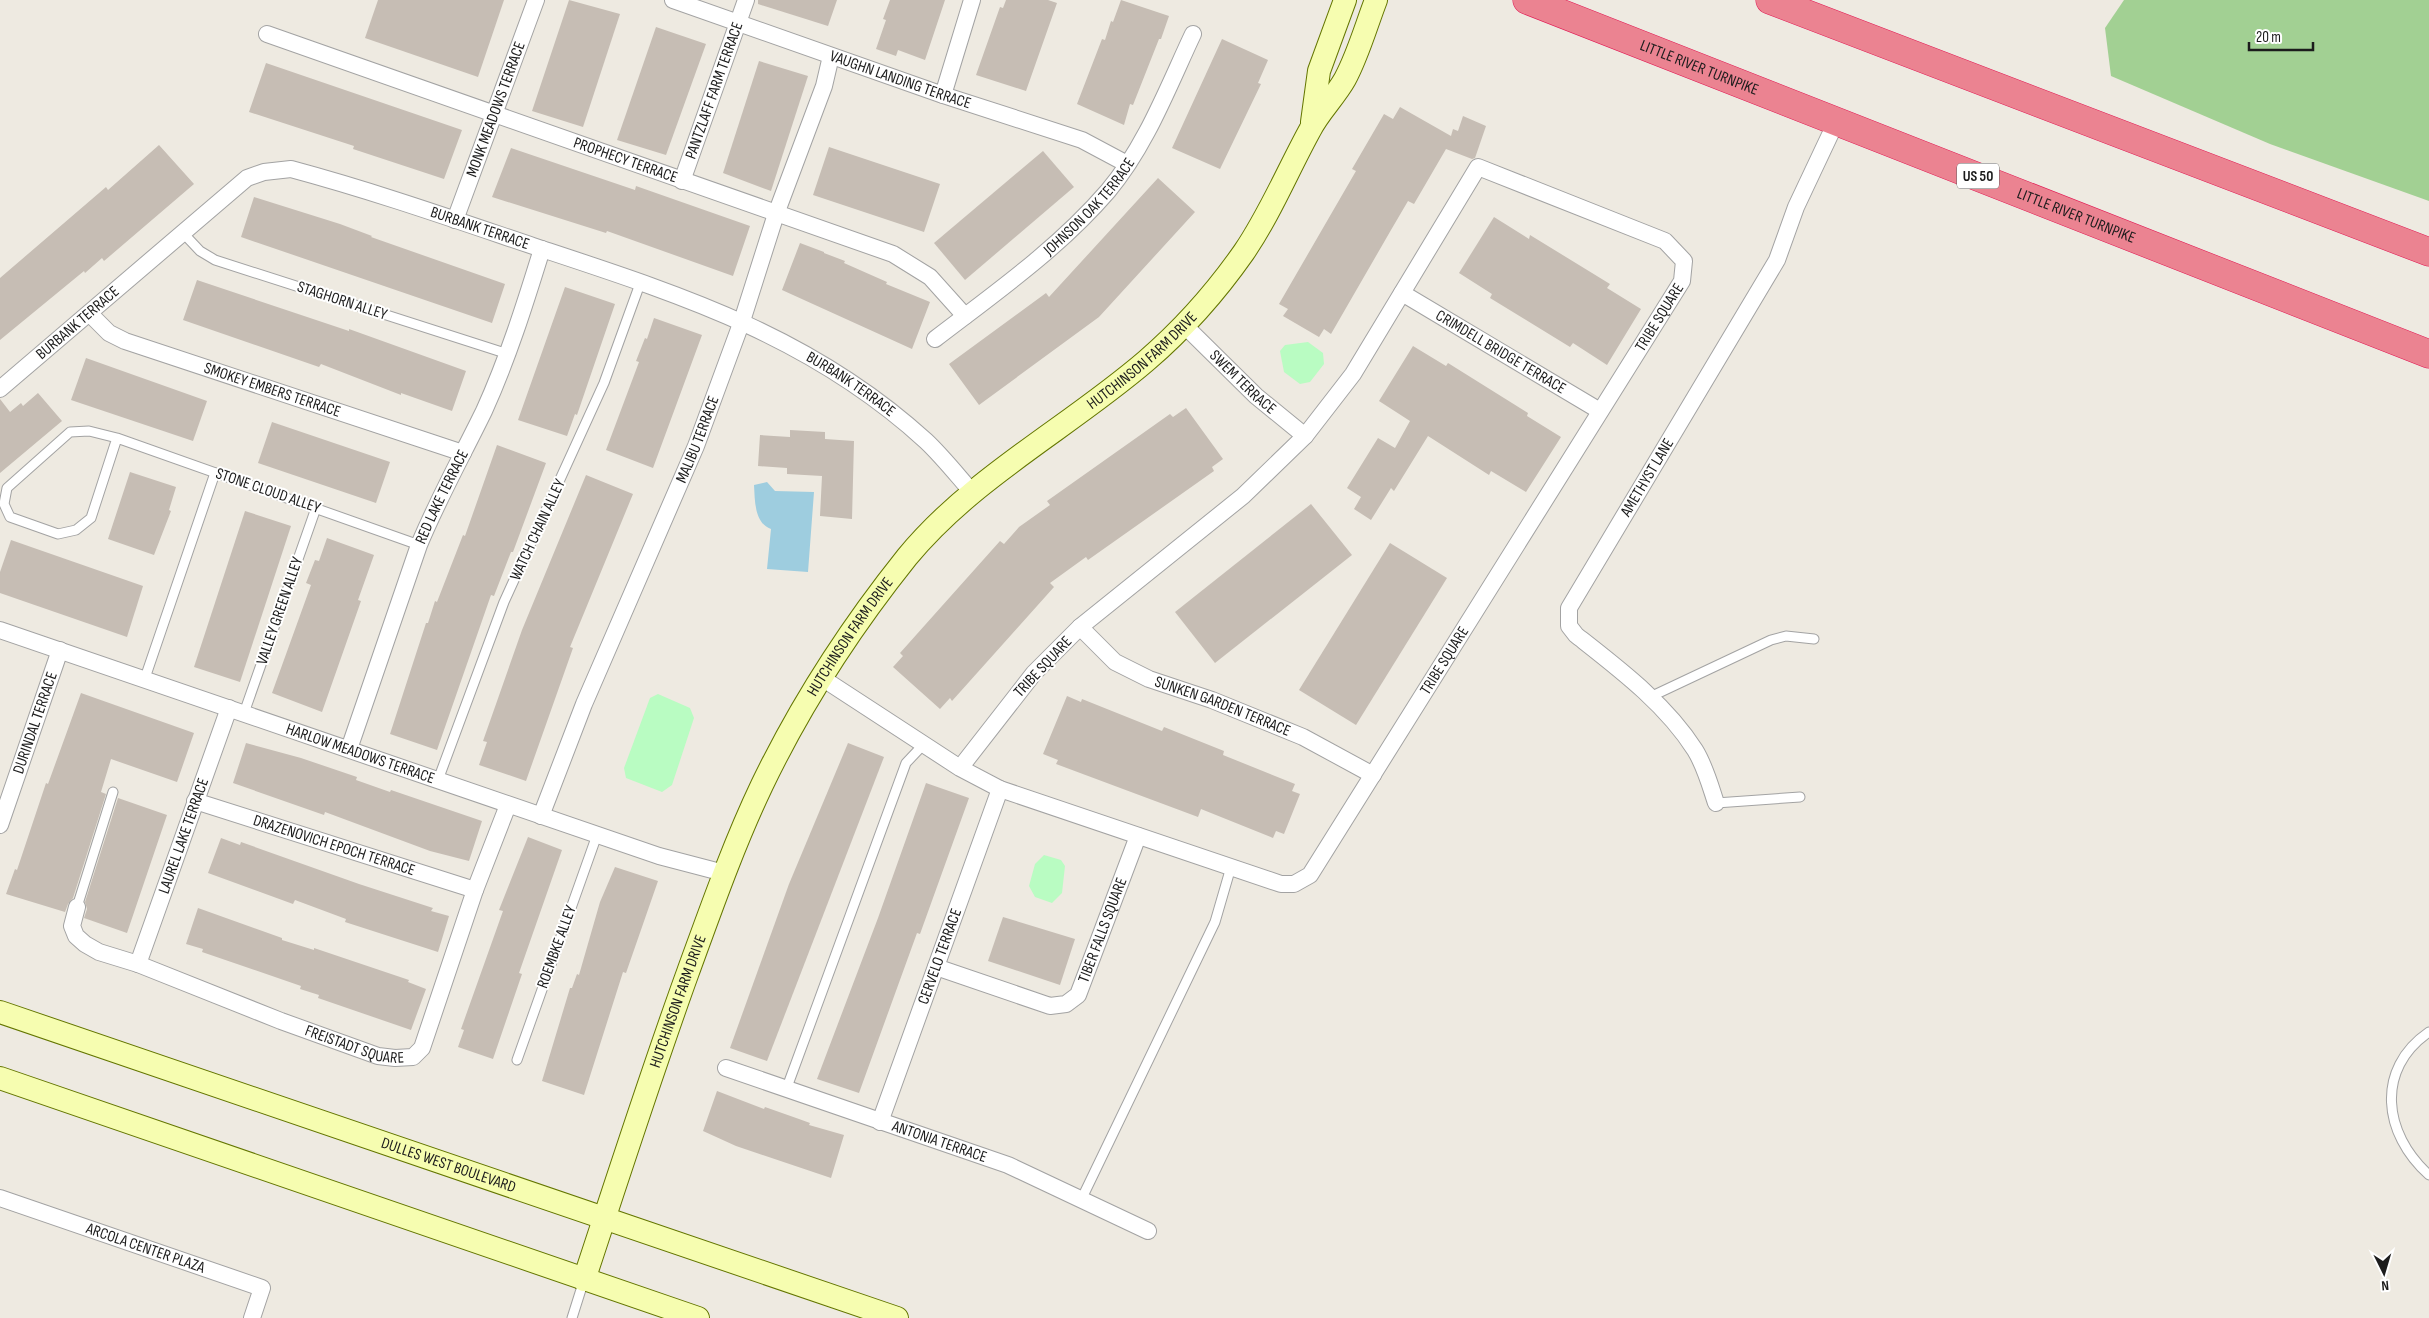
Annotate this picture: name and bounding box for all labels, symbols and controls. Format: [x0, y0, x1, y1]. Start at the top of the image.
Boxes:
street label: PANTZLAFF FARM TERRACE [681, 20, 747, 161]
scale bar [2249, 20, 2313, 52]
text: 20 m [2256, 28, 2281, 47]
street label: LITTLE RIVER TURNPIKE [1637, 36, 1761, 99]
street label: MONK MEADOWS TERRACE [462, 39, 529, 179]
street label: VAUGHN LANDING TERRACE [827, 46, 973, 113]
street label: PROPHECY TERRACE [571, 133, 680, 187]
street label: JOHNSON OAK TERRACE [1039, 154, 1139, 260]
road number: US 50 [1957, 164, 1999, 188]
street label: LITTLE RIVER TURNPIKE [2014, 184, 2138, 247]
street label: BURBANK TERRACE [428, 203, 532, 254]
street label: STAGHORN ALLEY [295, 278, 390, 325]
street label: TRIBE SQUARE [1631, 280, 1688, 355]
street label: BURBANK TERRACE [32, 282, 123, 363]
street label: CRIMDELL BRIDGE TERRACE [1432, 306, 1569, 398]
street label: HUTCHINSON FARM DRIVE [1083, 308, 1201, 413]
street label: SWEM TERRACE [1206, 346, 1280, 418]
street label: BURBANK TERRACE [803, 347, 899, 421]
street label: SMOKEY EMBERS TERRACE [202, 358, 343, 421]
street label: MALIBU TERRACE [672, 393, 723, 486]
street label: AMETHYST LANE [1616, 435, 1678, 521]
street label: RED LAKE TERRACE [411, 446, 473, 547]
street label: STONE CLOUD ALLEY [213, 464, 323, 518]
street label: WATCH CHAIN ALLEY [506, 476, 570, 584]
street label: VALLEY GREEN ALLEY [253, 554, 307, 667]
street label: HUTCHINSON FARM DRIVE [803, 573, 897, 699]
street label: TRIBE SQUARE [1416, 623, 1473, 698]
street label: TRIBE SQUARE [1010, 632, 1076, 702]
street label: DURINDAL TERRACE [9, 669, 61, 776]
street label: SUNKEN GARDEN TERRACE [1152, 672, 1293, 740]
street label: HARLOW MEADOWS TERRACE [284, 719, 437, 788]
street label: LAUREL LAKE TERRACE [154, 775, 213, 896]
street label: DRAZENOVICH EPOCH TERRACE [251, 811, 417, 880]
street label: TIBER FALLS SQUARE [1074, 875, 1131, 985]
street label: ROEMBKE ALLEY [533, 903, 581, 991]
street label: CERVELO TERRACE [914, 906, 966, 1007]
street label: HUTCHINSON FARM DRIVE [646, 932, 710, 1070]
street label: FREISTADT SQUARE [302, 1021, 404, 1068]
street label: ANTONIA TERRACE [889, 1116, 990, 1167]
street label: DULLES WEST BOULEVARD [379, 1133, 518, 1197]
street label: ARCOLA CENTER PLAZA [83, 1219, 208, 1277]
north arrow [2359, 1248, 2409, 1298]
text: N [2381, 1277, 2390, 1294]

